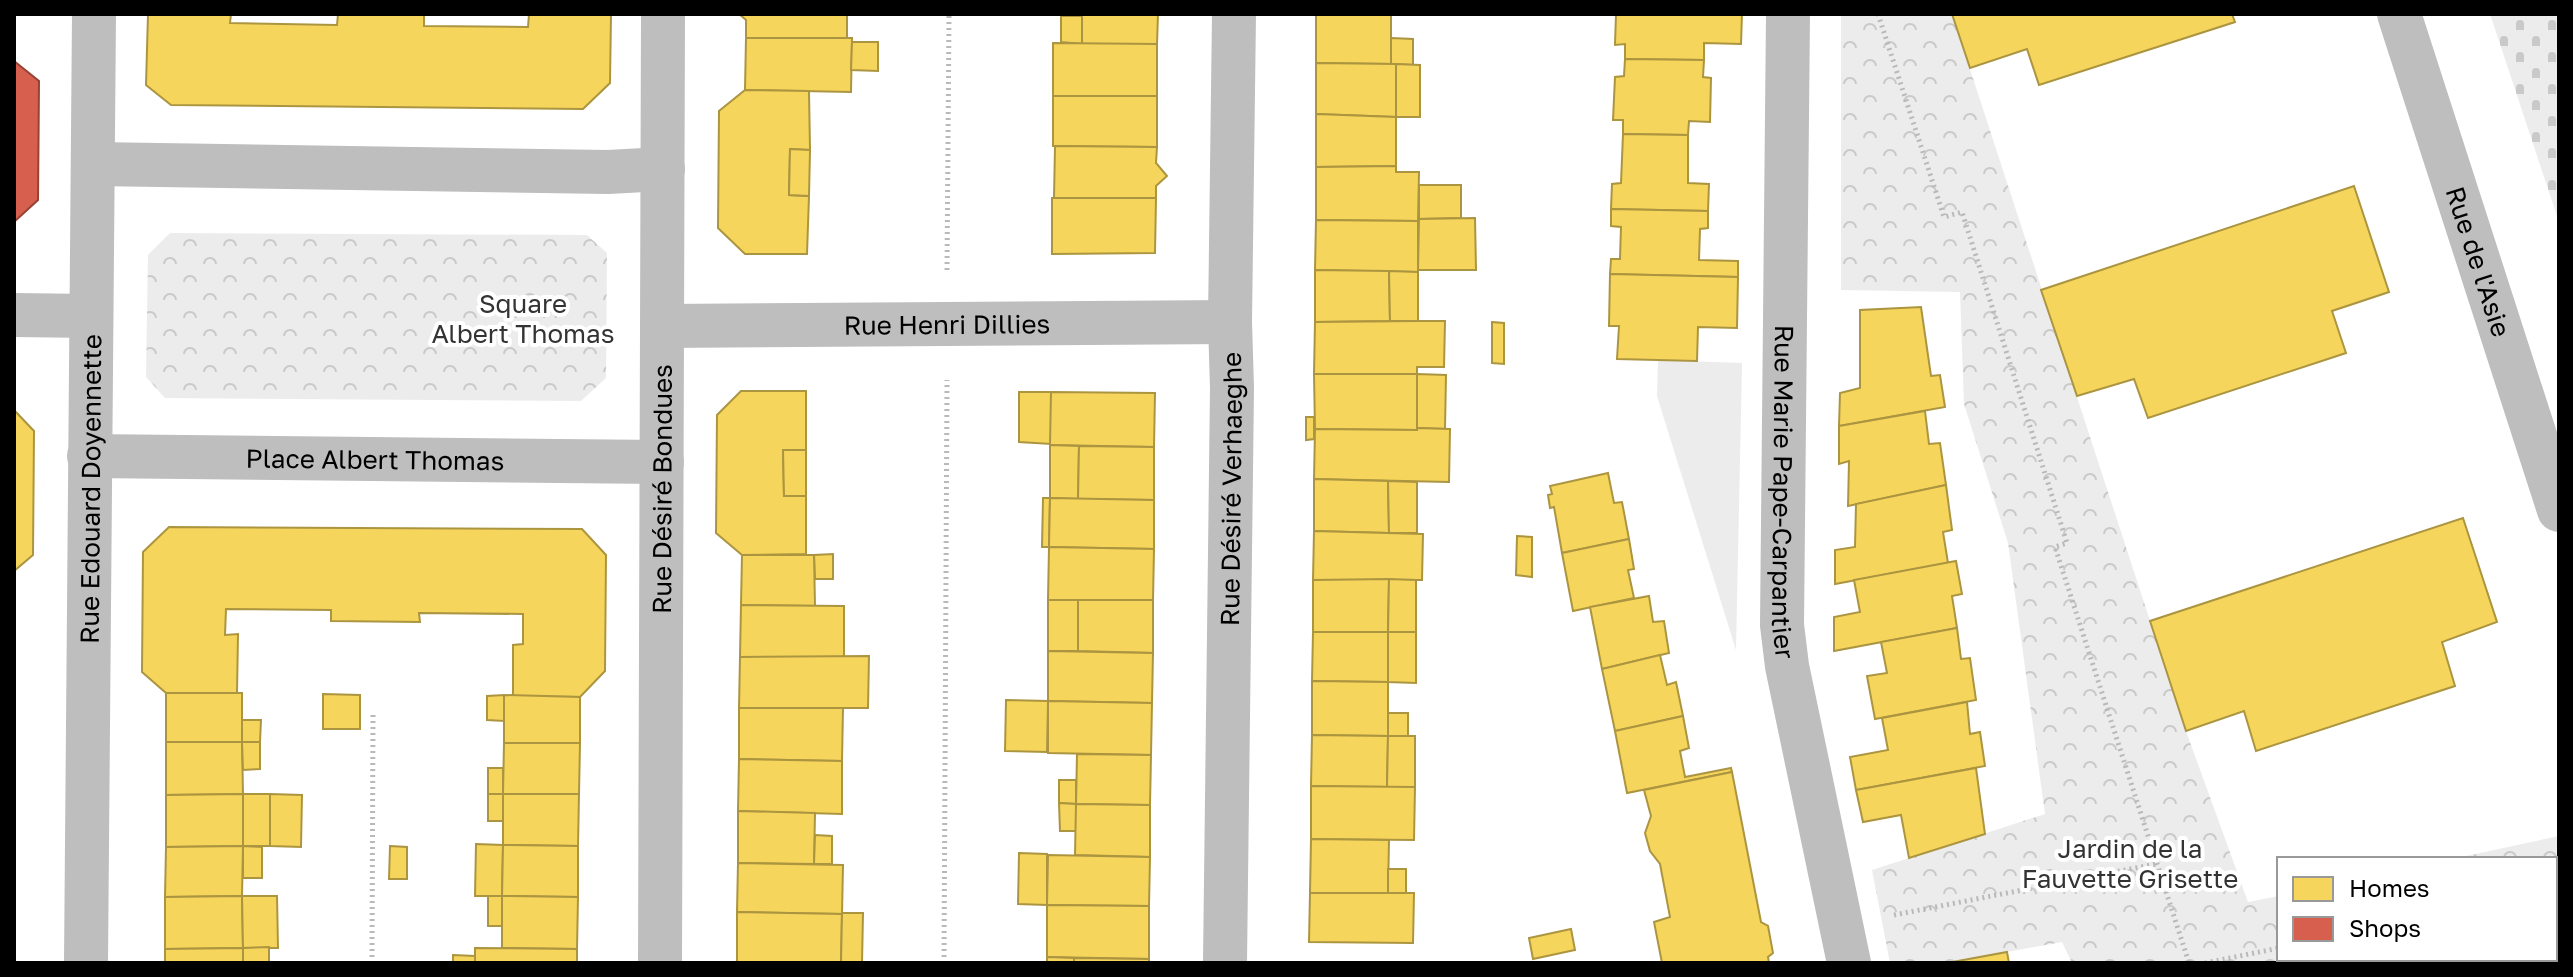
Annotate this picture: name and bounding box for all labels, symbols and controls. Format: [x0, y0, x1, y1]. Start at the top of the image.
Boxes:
street label: Rue de l'Asie [2440, 182, 2518, 341]
park label: Square Albert Thomas [431, 288, 615, 349]
street label: Rue Henri Dillies [844, 308, 1050, 340]
street label: Rue Marie Pape-Carpantier [1766, 325, 1802, 661]
street label: Rue Edouard Doyennette [73, 334, 107, 644]
street label: Rue Désiré Verhaeghe [1214, 352, 1248, 626]
street label: Rue Désiré Bondues [646, 364, 677, 614]
street label: Place Albert Thomas [245, 442, 505, 476]
park label: Jardin de la Fauvette Grisette [2022, 833, 2238, 894]
legend [2277, 857, 2557, 961]
text: Homes [2349, 873, 2430, 902]
text: Shops [2349, 913, 2421, 942]

